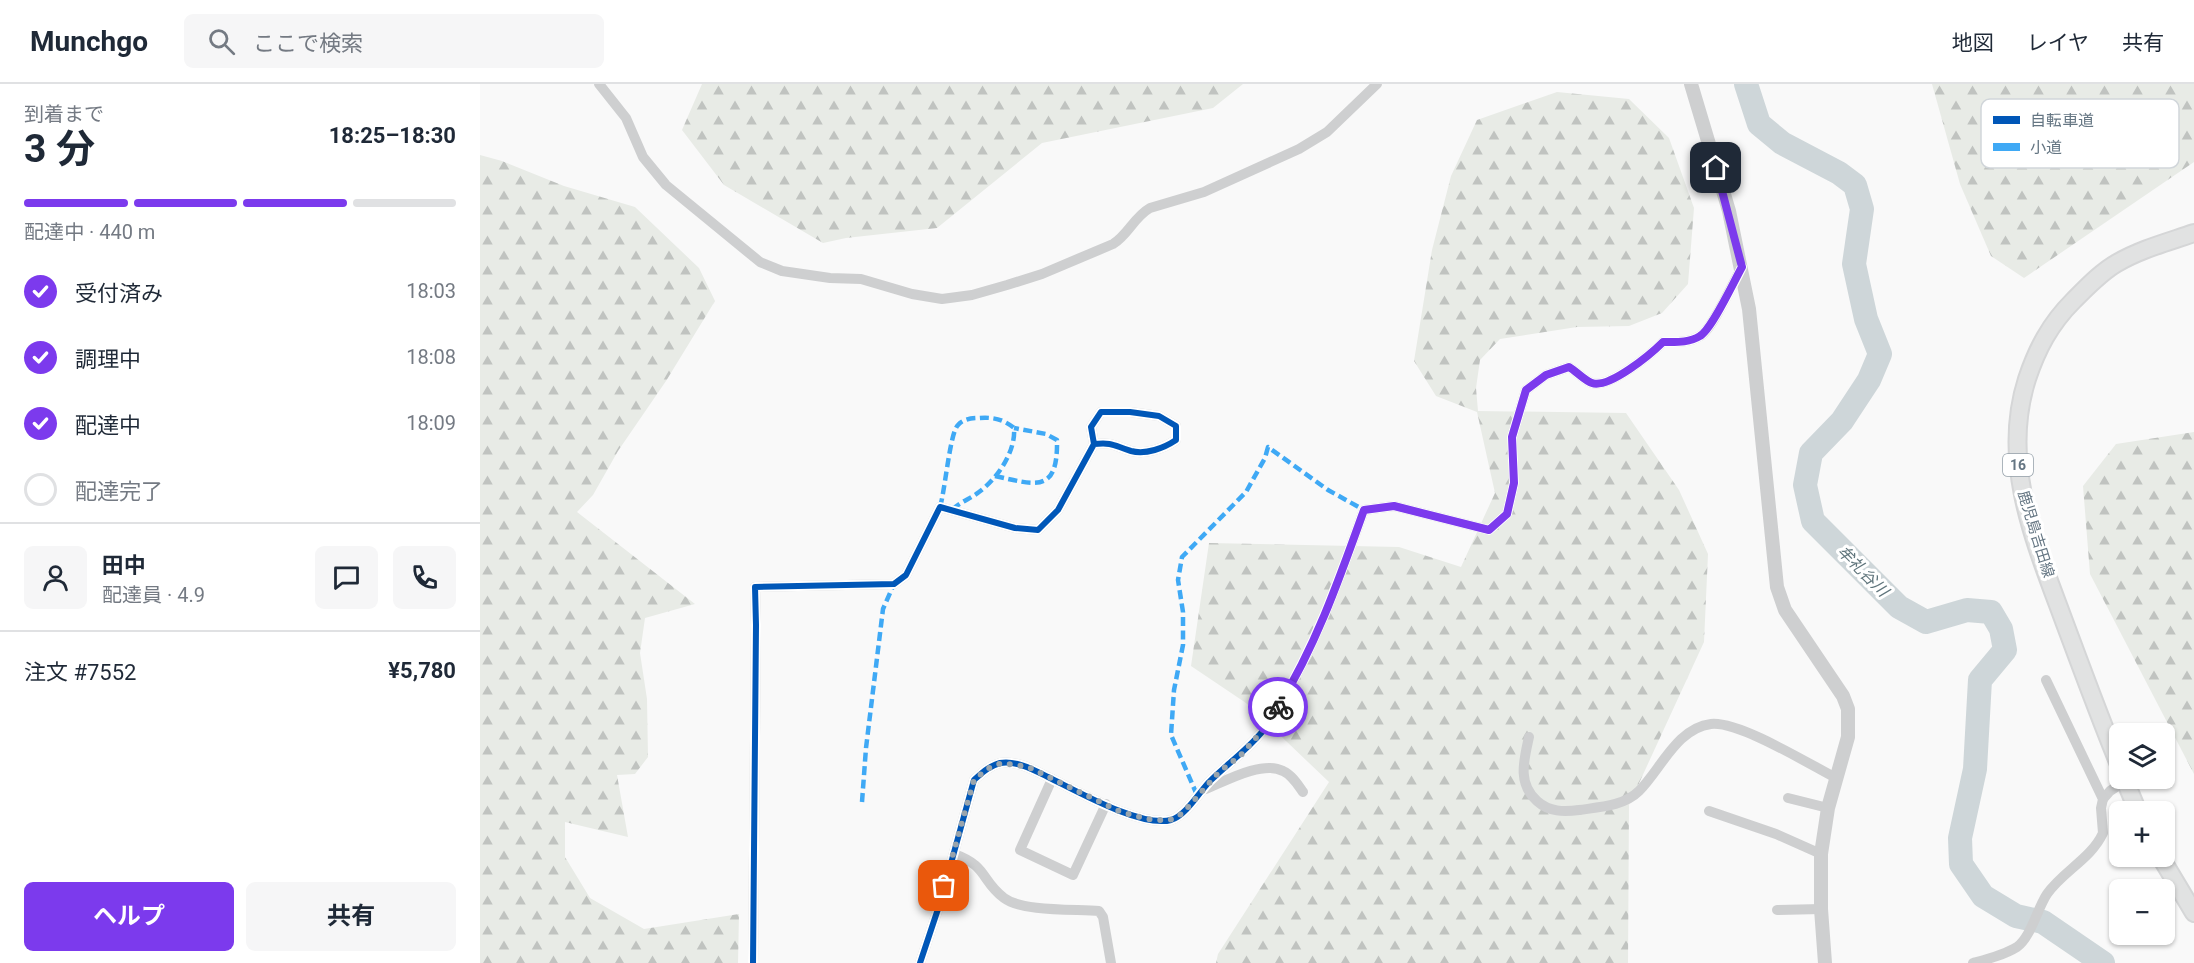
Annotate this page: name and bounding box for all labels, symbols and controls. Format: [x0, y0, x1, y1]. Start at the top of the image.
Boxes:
search box [184, 14, 604, 68]
text: Munchgo [30, 25, 148, 58]
icon: search [205, 25, 238, 58]
text: ここで検索 [253, 31, 363, 56]
text: 地図 [1952, 31, 1994, 55]
text: レイヤ [2027, 31, 2089, 55]
text: 共有 [2122, 31, 2164, 55]
legend [1981, 99, 2179, 168]
text: 到着まで [24, 102, 104, 126]
text: 自転車道 [2030, 111, 2094, 130]
text: 18:25–18:30 [329, 123, 456, 148]
text: 3 分 [24, 126, 95, 172]
text: 小道 [2030, 138, 2062, 157]
pin [1690, 142, 1741, 193]
icon: home [1699, 151, 1732, 184]
text: 配達中 · 440 m [24, 220, 155, 244]
icon: check [24, 275, 57, 308]
text: 18:03 [406, 279, 456, 303]
text: 受付済み [75, 281, 163, 306]
icon: check [24, 341, 57, 374]
text: 18:08 [406, 345, 456, 369]
text: 調理中 [75, 347, 141, 372]
icon: check [24, 407, 57, 440]
text: 18:09 [406, 411, 456, 435]
text: 配達中 [75, 413, 141, 438]
road number: 16 [2003, 454, 2033, 476]
text: 配達完了 [75, 479, 163, 504]
street label: 鹿児島吉田線 [2014, 488, 2058, 580]
water label: 牟礼谷川 [1834, 542, 1894, 602]
button: person [24, 546, 87, 609]
button: chat [315, 546, 378, 609]
button: phone [393, 546, 456, 609]
text: 田中 [102, 553, 146, 578]
text: 配達員 · 4.9 [102, 583, 205, 607]
text: ¥5,780 [388, 658, 456, 683]
text: 注文 #7552 [24, 660, 136, 685]
courier [1248, 677, 1308, 737]
icon: bike [1262, 691, 1295, 724]
map controls [2109, 723, 2175, 945]
button: layers [2109, 723, 2175, 789]
button: + [2109, 801, 2175, 867]
pin [918, 860, 969, 911]
icon: bag [927, 869, 960, 902]
button: − [2109, 879, 2175, 945]
button: ヘルプ [24, 882, 234, 951]
button: 共有 [246, 882, 456, 951]

